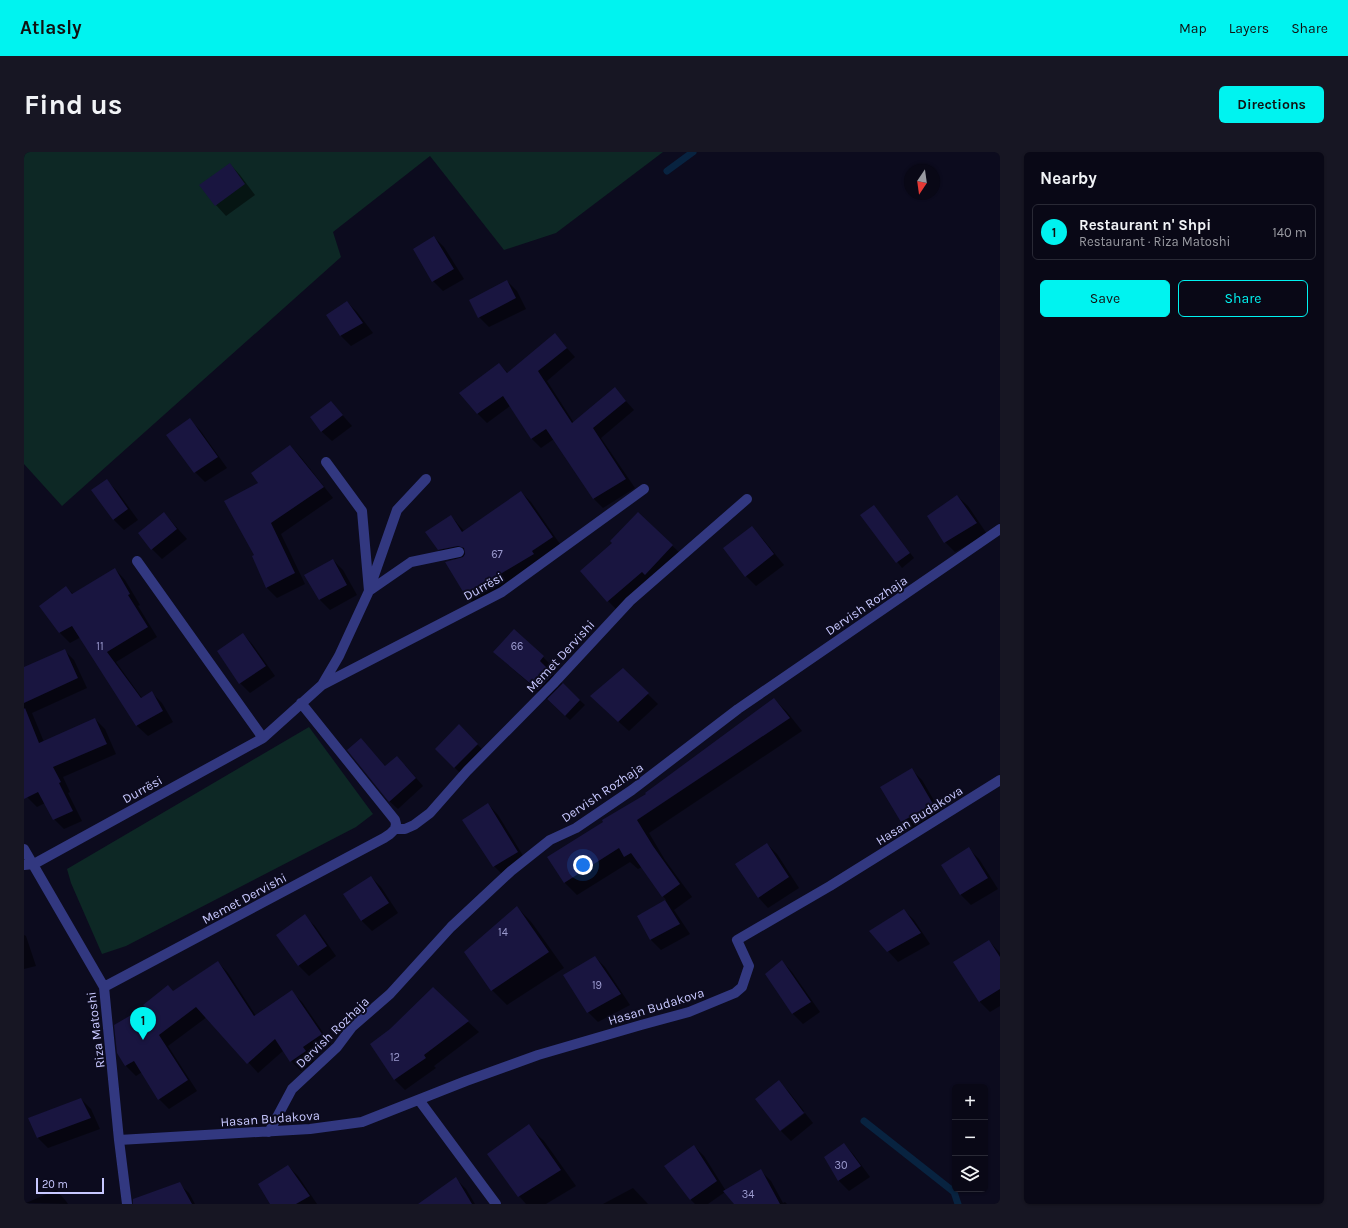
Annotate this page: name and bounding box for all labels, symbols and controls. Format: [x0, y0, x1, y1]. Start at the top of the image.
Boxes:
text: Atlasly [20, 17, 82, 39]
text: Map [1179, 20, 1207, 37]
text: Layers [1229, 20, 1269, 37]
text: Share [1291, 20, 1328, 37]
button: Directions [1219, 86, 1324, 123]
text: Find us [24, 88, 123, 121]
north arrow [904, 164, 940, 200]
text: Nearby [1040, 168, 1097, 188]
text: Restaurant n' Shpi [1079, 216, 1211, 234]
text: 1 [1052, 225, 1056, 240]
text: 140 m [1272, 225, 1307, 240]
text: Restaurant · Riza Matoshi [1079, 234, 1230, 249]
button: Save [1040, 280, 1170, 317]
button: Share [1178, 280, 1308, 317]
house number: 67 [491, 548, 503, 561]
street label: Durrësi [461, 569, 506, 603]
street label: Dervish Rozhaja [822, 572, 910, 638]
street label: Memet Dervishi [523, 617, 598, 696]
house number: 11 [96, 640, 104, 653]
house number: 66 [511, 640, 523, 653]
street label: Dervish Rozhaja [558, 759, 646, 825]
street label: Durrësi [120, 772, 165, 806]
street label: Hasan Budakova [873, 783, 966, 848]
your location [573, 855, 593, 875]
street label: Memet Dervishi [199, 870, 289, 927]
house number: 14 [498, 926, 508, 939]
house number: 19 [592, 979, 602, 992]
street label: Hasan Budakova [606, 985, 706, 1028]
street label: Riza Matoshi [83, 991, 108, 1069]
street label: Dervish Rozhaja [293, 994, 372, 1071]
pin: 1 [130, 1007, 156, 1040]
house number: 12 [390, 1051, 400, 1064]
map controls [952, 1084, 988, 1192]
button: + [952, 1084, 988, 1120]
street label: Hasan Budakova [220, 1108, 320, 1129]
button: − [952, 1120, 988, 1156]
button: layers [952, 1156, 988, 1192]
house number: 30 [834, 1159, 848, 1172]
scale bar [36, 1176, 104, 1195]
text: 20 m [42, 1178, 68, 1191]
house number: 34 [742, 1188, 754, 1201]

